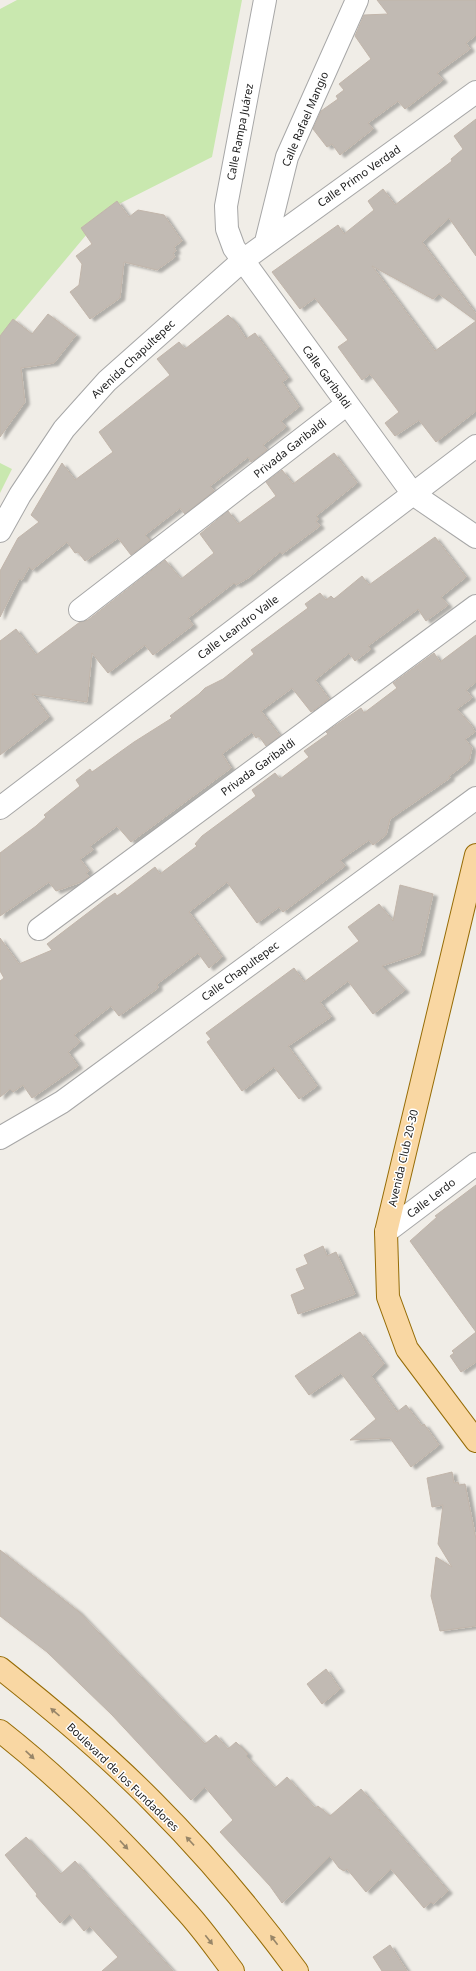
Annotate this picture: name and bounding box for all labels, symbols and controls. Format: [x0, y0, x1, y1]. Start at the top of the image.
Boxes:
street label: Calle Rafael Mangio [278, 69, 331, 169]
street label: Calle Rampa Juárez [223, 82, 256, 182]
street label: Calle Primo Verdad [314, 141, 403, 210]
street label: Avenida Chapultepec [88, 316, 178, 401]
street label: Calle Garibaldi [299, 342, 355, 411]
street label: Privada Garibaldi [250, 414, 329, 481]
street label: Calle Leandro Valle [194, 591, 281, 662]
street label: Privada Garibaldi [217, 735, 298, 799]
street label: Calle Chapultepec [198, 937, 282, 1004]
street label: Avenida Club 20-30 [384, 1108, 421, 1208]
street label: Calle Lerdo [403, 1174, 458, 1221]
one-way arrow [50, 1708, 60, 1717]
street label: Boulevard de los Fundadores [64, 1719, 183, 1834]
one-way arrow [25, 1751, 35, 1760]
one-way arrow [185, 1836, 194, 1846]
one-way arrow [119, 1840, 129, 1850]
one-way arrow [205, 1934, 213, 1945]
one-way arrow [269, 1934, 278, 1945]

